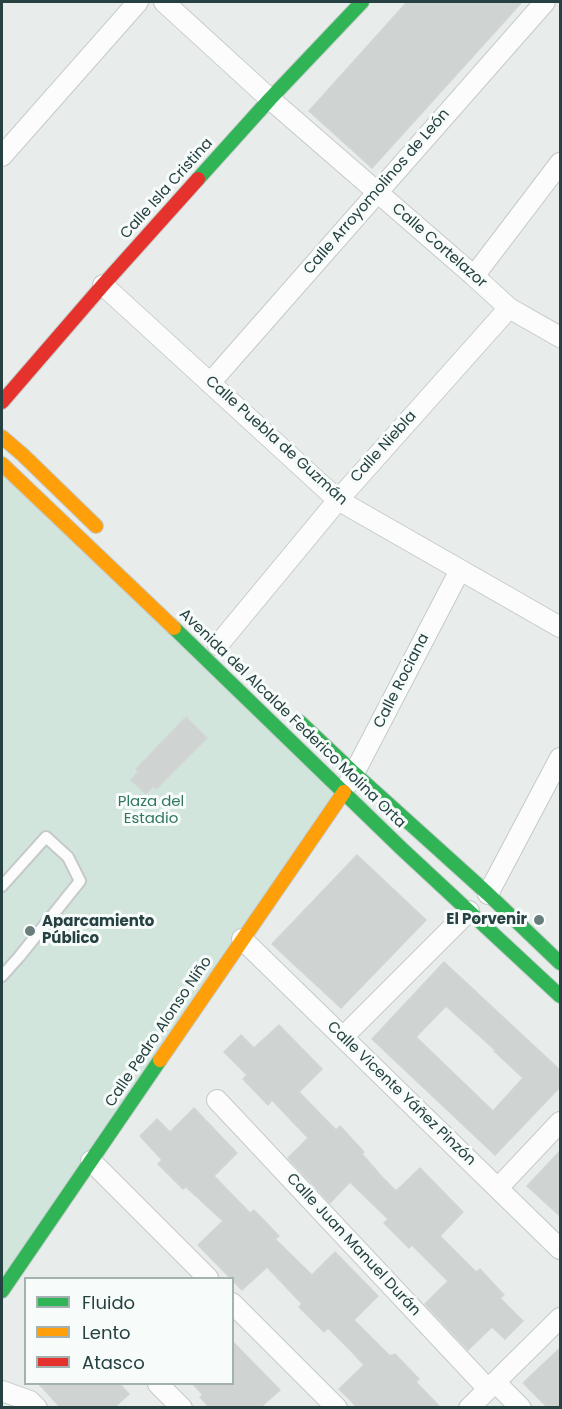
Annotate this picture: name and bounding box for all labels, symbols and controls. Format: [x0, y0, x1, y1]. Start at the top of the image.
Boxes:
street label: Calle Arroyomolinos de León [300, 106, 454, 278]
street label: Calle Isla Cristina [117, 135, 217, 243]
street label: Calle Cortelazor [388, 200, 490, 292]
street label: Calle Puebla de Guzmán [201, 373, 351, 509]
street label: Calle Niebla [347, 408, 421, 486]
street label: Avenida del Alcalde Federico Molina Orta [175, 606, 409, 832]
street label: Calle Rociana [370, 631, 434, 731]
park label: Plaza del Estadio [118, 793, 184, 828]
place label: El Porvenir [446, 911, 527, 929]
place label: Aparcamiento Público [42, 913, 154, 948]
marker: El Porvenir [532, 913, 546, 927]
marker: Aparcamiento Público [23, 924, 37, 938]
street label: Calle Pedro Alonso Niño [102, 953, 216, 1111]
street label: Calle Vicente Yáñez Pinzón [323, 1018, 479, 1170]
street label: Calle Juan Manuel Durán [282, 1170, 424, 1320]
legend [24, 1277, 234, 1385]
text: Fluido [82, 1290, 135, 1315]
text: Lento [82, 1320, 131, 1345]
text: Atasco [82, 1350, 145, 1375]

